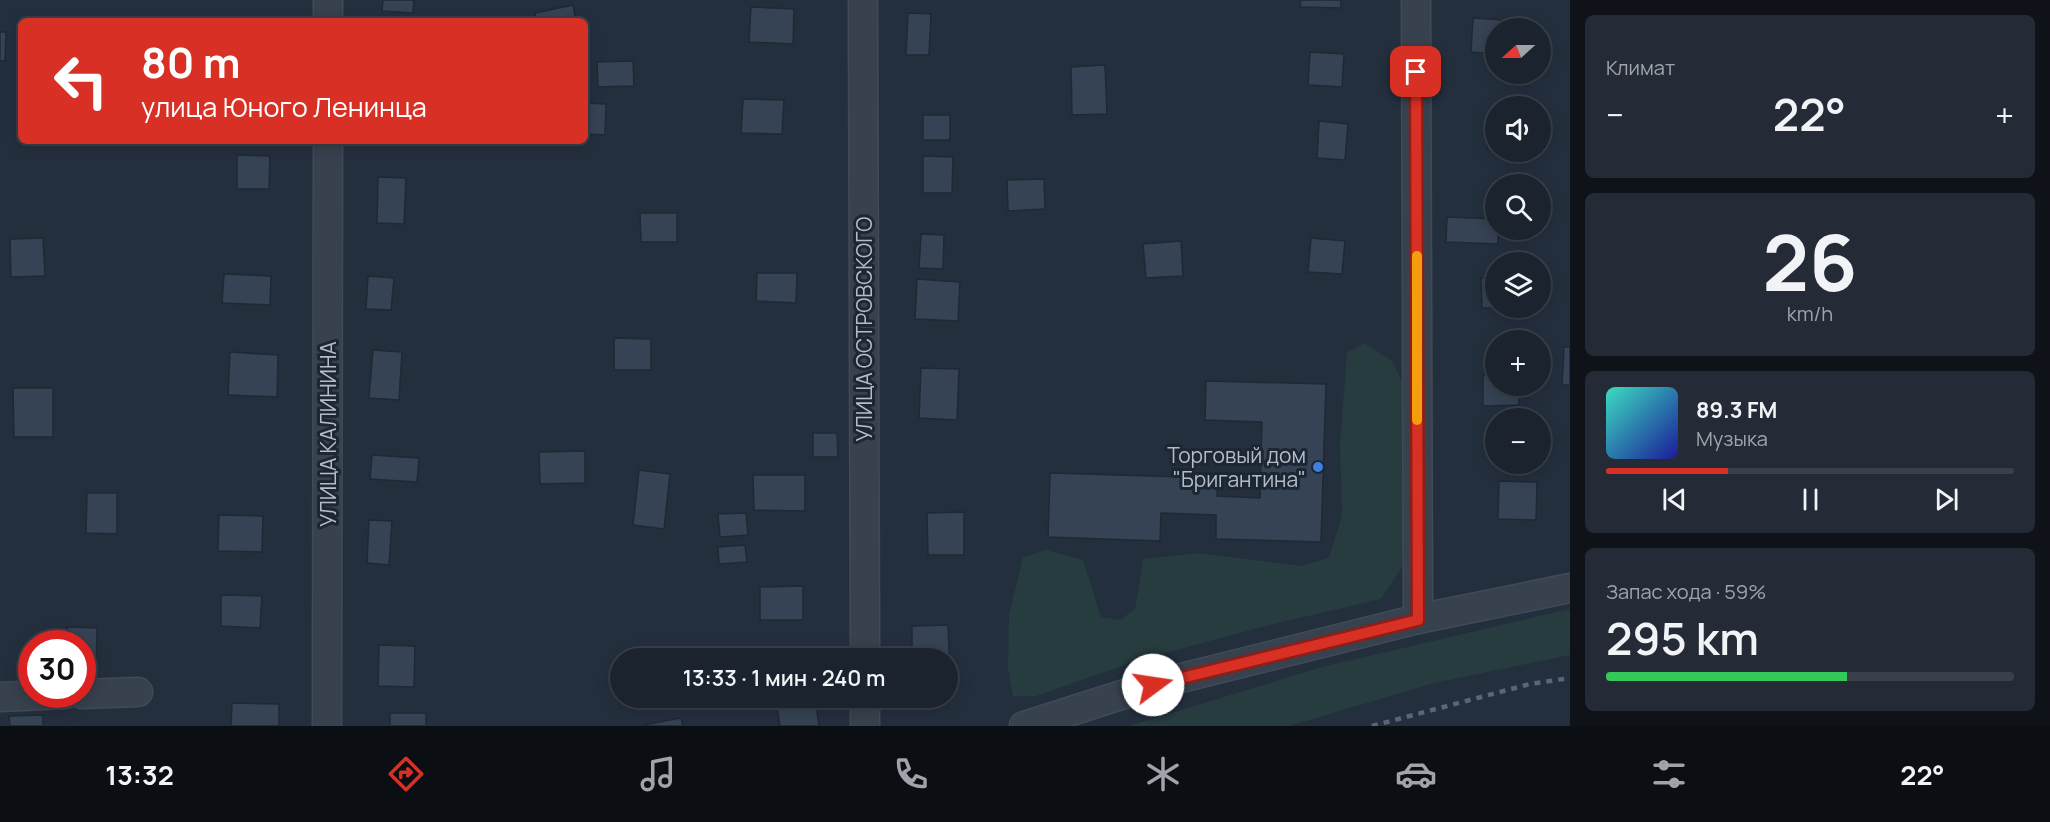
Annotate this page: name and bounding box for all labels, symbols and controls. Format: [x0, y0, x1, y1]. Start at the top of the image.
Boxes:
north arrow [1485, 18, 1551, 84]
map controls [1485, 18, 1551, 474]
text: 80 m [141, 33, 241, 91]
icon: left [42, 42, 120, 120]
pin [1390, 46, 1441, 97]
text: Климат [1606, 54, 1675, 81]
icon: arrive [1399, 55, 1432, 88]
text: 22° [1773, 83, 1846, 145]
text: улица Юного Ленинца [141, 88, 427, 125]
text: − [1606, 92, 1624, 137]
text: + [1995, 92, 2014, 137]
button: sound [1485, 96, 1551, 162]
button: search [1485, 174, 1551, 240]
text: 26 [1763, 208, 1857, 314]
street label: УЛИЦА ОСТРОВСКОГО [850, 216, 878, 442]
button: layers [1485, 252, 1551, 318]
text: km/h [1787, 300, 1833, 327]
button: + [1485, 330, 1551, 396]
street label: УЛИЦА КАЛИНИНА [314, 341, 342, 527]
text: 89.3 FM [1696, 395, 1777, 425]
button: − [1485, 408, 1551, 474]
text: Музыка [1696, 425, 1768, 452]
place label: Торговый дом "Бригантина" [1167, 441, 1306, 493]
marker: Торговый дом "Бригантина" [1311, 460, 1325, 474]
icon: previous [1658, 483, 1691, 516]
icon: pause [1794, 483, 1827, 516]
icon: next [1930, 483, 1963, 516]
text: Запас хода · 59% [1606, 578, 1766, 605]
text: 295 km [1606, 607, 1759, 669]
speed limit sign: 30 [18, 630, 96, 708]
position arrow [1121, 653, 1185, 717]
text: 13:33 · 1 мин · 240 m [683, 663, 885, 693]
icon: directions [385, 753, 427, 795]
icon: music [637, 753, 679, 795]
icon: phone [890, 753, 932, 795]
icon: climate [1142, 753, 1184, 795]
icon: car [1395, 753, 1437, 795]
icon: filters [1648, 753, 1690, 795]
text: 13:32 [105, 756, 174, 793]
text: 22° [1900, 756, 1945, 793]

